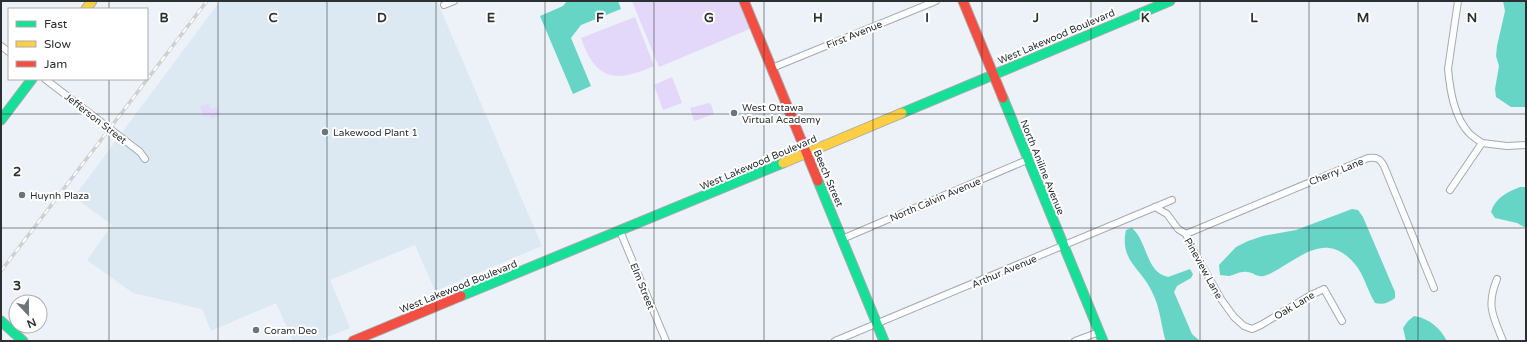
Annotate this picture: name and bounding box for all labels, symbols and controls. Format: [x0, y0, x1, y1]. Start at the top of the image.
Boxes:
street label: West Lakewood Boulevard [996, 7, 1117, 67]
legend [8, 8, 148, 80]
text: B [159, 10, 169, 26]
text: C [268, 10, 278, 26]
text: D [377, 10, 387, 26]
text: E [487, 10, 495, 26]
text: F [596, 10, 604, 26]
text: G [704, 10, 714, 26]
text: H [813, 10, 823, 26]
text: I [925, 10, 929, 26]
text: J [1032, 10, 1039, 26]
text: K [1141, 10, 1150, 26]
text: L [1250, 10, 1258, 26]
text: M [1357, 10, 1369, 26]
text: N [1467, 10, 1477, 26]
text: Fast [44, 17, 68, 31]
street label: First Avenue [825, 18, 884, 52]
text: Slow [44, 37, 71, 51]
text: Jam [44, 57, 67, 71]
street label: Jefferson Street [62, 91, 129, 147]
place label: West Ottawa Virtual Academy [742, 102, 821, 126]
marker: West Ottawa Virtual Academy [729, 108, 739, 118]
street label: North Aniline Avenue [1018, 118, 1067, 217]
marker: Lakewood Plant 1 [320, 127, 330, 137]
place label: Lakewood Plant 1 [333, 127, 418, 139]
street label: West Lakewood Boulevard [698, 133, 819, 193]
street label: Beech Street [811, 148, 846, 209]
street label: Cherry Lane [1307, 155, 1366, 188]
text: 2 [13, 164, 21, 180]
street label: North Calvin Avenue [888, 175, 983, 225]
marker: Huynh Plaza [17, 190, 27, 200]
place label: Huynh Plaza [30, 190, 89, 202]
street label: Pineview Lane [1181, 236, 1225, 301]
street label: Arthur Avenue [970, 253, 1039, 291]
street label: West Lakewood Boulevard [398, 258, 519, 316]
street label: Elm Street [627, 261, 657, 312]
text: 3 [13, 278, 21, 294]
street label: Oak Lane [1272, 289, 1317, 323]
north arrow [8, 294, 48, 334]
text: N [25, 315, 38, 330]
marker: Coram Deo [251, 325, 261, 335]
place label: Coram Deo [264, 325, 317, 337]

